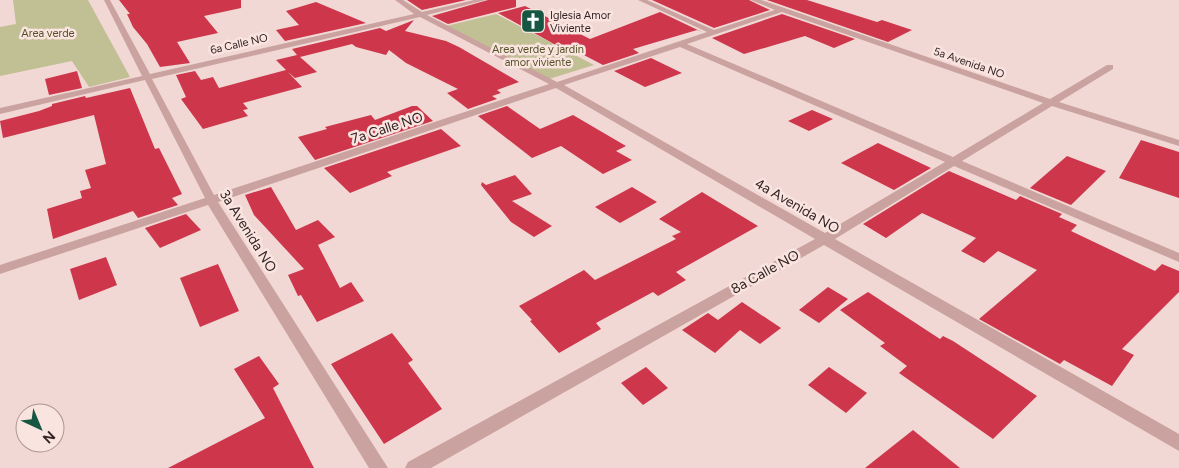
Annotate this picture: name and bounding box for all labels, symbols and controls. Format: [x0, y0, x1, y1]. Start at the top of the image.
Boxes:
church icon: Iglesia Amor Viviente [520, 8, 546, 34]
place label: Iglesia Amor Viviente [550, 9, 611, 35]
park label: Area verde [21, 27, 75, 40]
street label: 6a Calle NO [209, 31, 270, 57]
park label: Area verde y jardin amor viviente [492, 43, 584, 69]
street label: 5a Avenida NO [932, 45, 1007, 81]
street label: 7a Calle NO [349, 108, 425, 148]
street label: 4a Avenida NO [752, 175, 842, 237]
street label: 3a Avenida NO [216, 187, 280, 275]
street label: 8a Calle NO [728, 246, 802, 298]
north arrow [15, 403, 65, 453]
text: N [39, 427, 58, 447]

